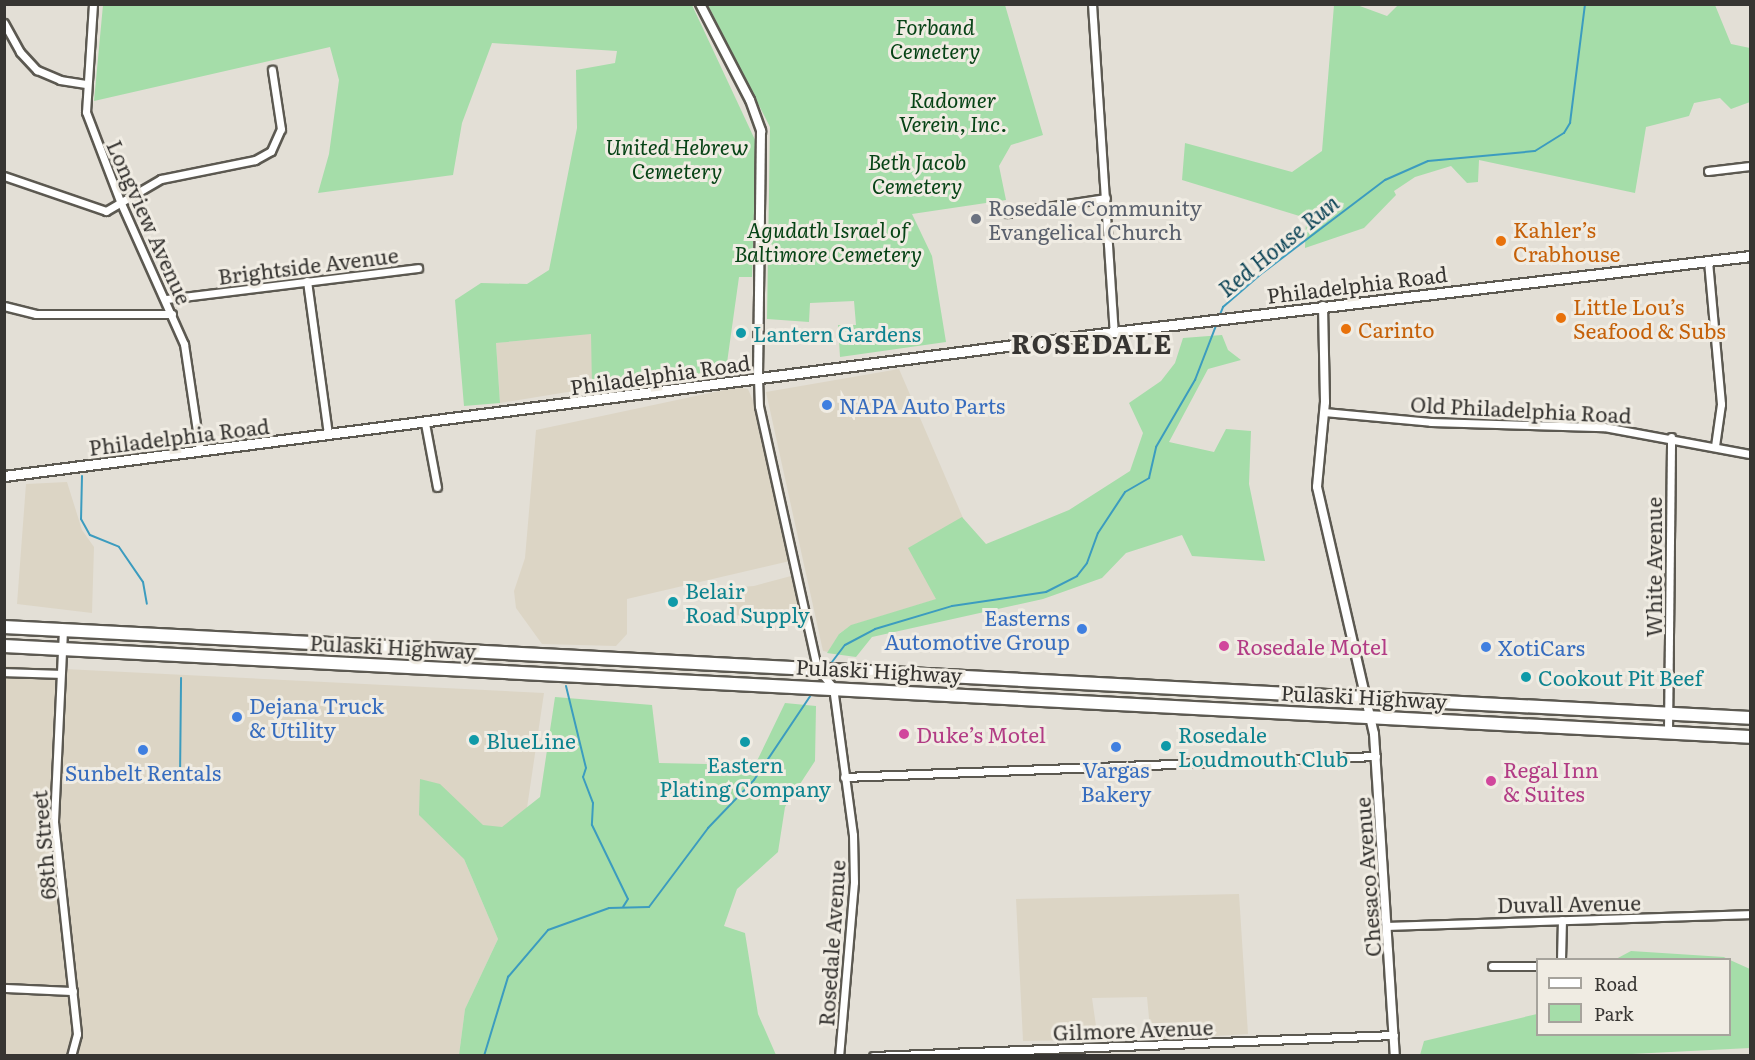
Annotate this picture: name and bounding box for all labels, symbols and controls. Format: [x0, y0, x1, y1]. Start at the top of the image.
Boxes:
park label: Forband Cemetery [890, 13, 980, 63]
park label: Radomer Verein, Inc. [899, 86, 1007, 136]
park label: United Hebrew Cemetery [606, 133, 748, 183]
street label: Longview Avenue [102, 136, 198, 308]
park label: Beth Jacob Cemetery [868, 148, 966, 198]
water label: Red House Run [1212, 188, 1344, 302]
place label: Rosedale Community Evangelical Church [988, 194, 1202, 244]
marker: Rosedale Community Evangelical Church [969, 212, 983, 226]
park label: Agudath Israel of Baltimore Cemetery [734, 216, 922, 266]
place label: Kahler’s Crabhouse [1513, 216, 1620, 266]
marker: Kahler’s Crabhouse [1494, 234, 1508, 248]
street label: Brightside Avenue [216, 241, 400, 289]
street label: Philadelphia Road [1265, 260, 1449, 308]
place label: Little Lou’s Seafood & Subs [1573, 293, 1726, 343]
marker: Little Lou’s Seafood & Subs [1554, 311, 1568, 325]
place label: Carinto [1358, 316, 1434, 342]
place label: Lantern Gardens [753, 320, 921, 346]
marker: Carinto [1339, 322, 1353, 336]
marker: Lantern Gardens [734, 326, 748, 340]
district label: ROSEDALE [1011, 327, 1173, 359]
street label: Philadelphia Road [568, 349, 752, 399]
street label: Old Philadelphia Road [1410, 391, 1632, 427]
place label: NAPA Auto Parts [839, 392, 1005, 418]
marker: NAPA Auto Parts [820, 398, 834, 412]
street label: Philadelphia Road [87, 412, 271, 460]
street label: White Avenue [1640, 497, 1666, 637]
place label: Belair Road Supply [685, 577, 810, 627]
marker: Belair Road Supply [666, 595, 680, 609]
place label: Easterns Automotive Group [884, 604, 1070, 654]
marker: Easterns Automotive Group [1075, 622, 1089, 636]
street label: Pulaski Highway [309, 629, 477, 663]
place label: Rosedale Motel [1236, 633, 1388, 659]
place label: XotiCars [1498, 634, 1585, 660]
marker: Rosedale Motel [1217, 639, 1231, 653]
marker: XotiCars [1479, 640, 1493, 654]
street label: Pulaski Highway [795, 653, 963, 687]
place label: Cookout Pit Beef [1538, 664, 1703, 690]
marker: Cookout Pit Beef [1519, 670, 1533, 684]
street label: Pulaski Highway [1280, 679, 1448, 713]
place label: Dejana Truck & Utility [249, 692, 384, 742]
marker: Dejana Truck & Utility [230, 710, 244, 724]
place label: Duke’s Motel [916, 721, 1046, 747]
place label: Rosedale Loudmouth Club [1178, 721, 1348, 771]
place label: BlueLine [486, 727, 576, 753]
marker: Duke’s Motel [897, 727, 911, 741]
marker: BlueLine [467, 733, 481, 747]
marker: Eastern Plating Company [738, 735, 752, 749]
marker: Rosedale Loudmouth Club [1159, 739, 1173, 753]
marker: Vargas Bakery [1109, 740, 1123, 754]
marker: Sunbelt Rentals [136, 743, 150, 757]
place label: Eastern Plating Company [659, 751, 831, 801]
place label: Vargas Bakery [1081, 756, 1151, 806]
place label: Regal Inn & Suites [1503, 756, 1599, 806]
place label: Sunbelt Rentals [65, 759, 221, 785]
marker: Regal Inn & Suites [1484, 774, 1498, 788]
street label: 68th Street [26, 789, 60, 901]
street label: Chesaco Avenue [1349, 796, 1385, 958]
street label: Rosedale Avenue [813, 859, 849, 1027]
street label: Duvall Avenue [1497, 889, 1641, 917]
legend [1536, 958, 1731, 1036]
text: Road [1594, 970, 1638, 997]
text: Park [1594, 1000, 1633, 1027]
street label: Gilmore Avenue [1052, 1014, 1214, 1044]

